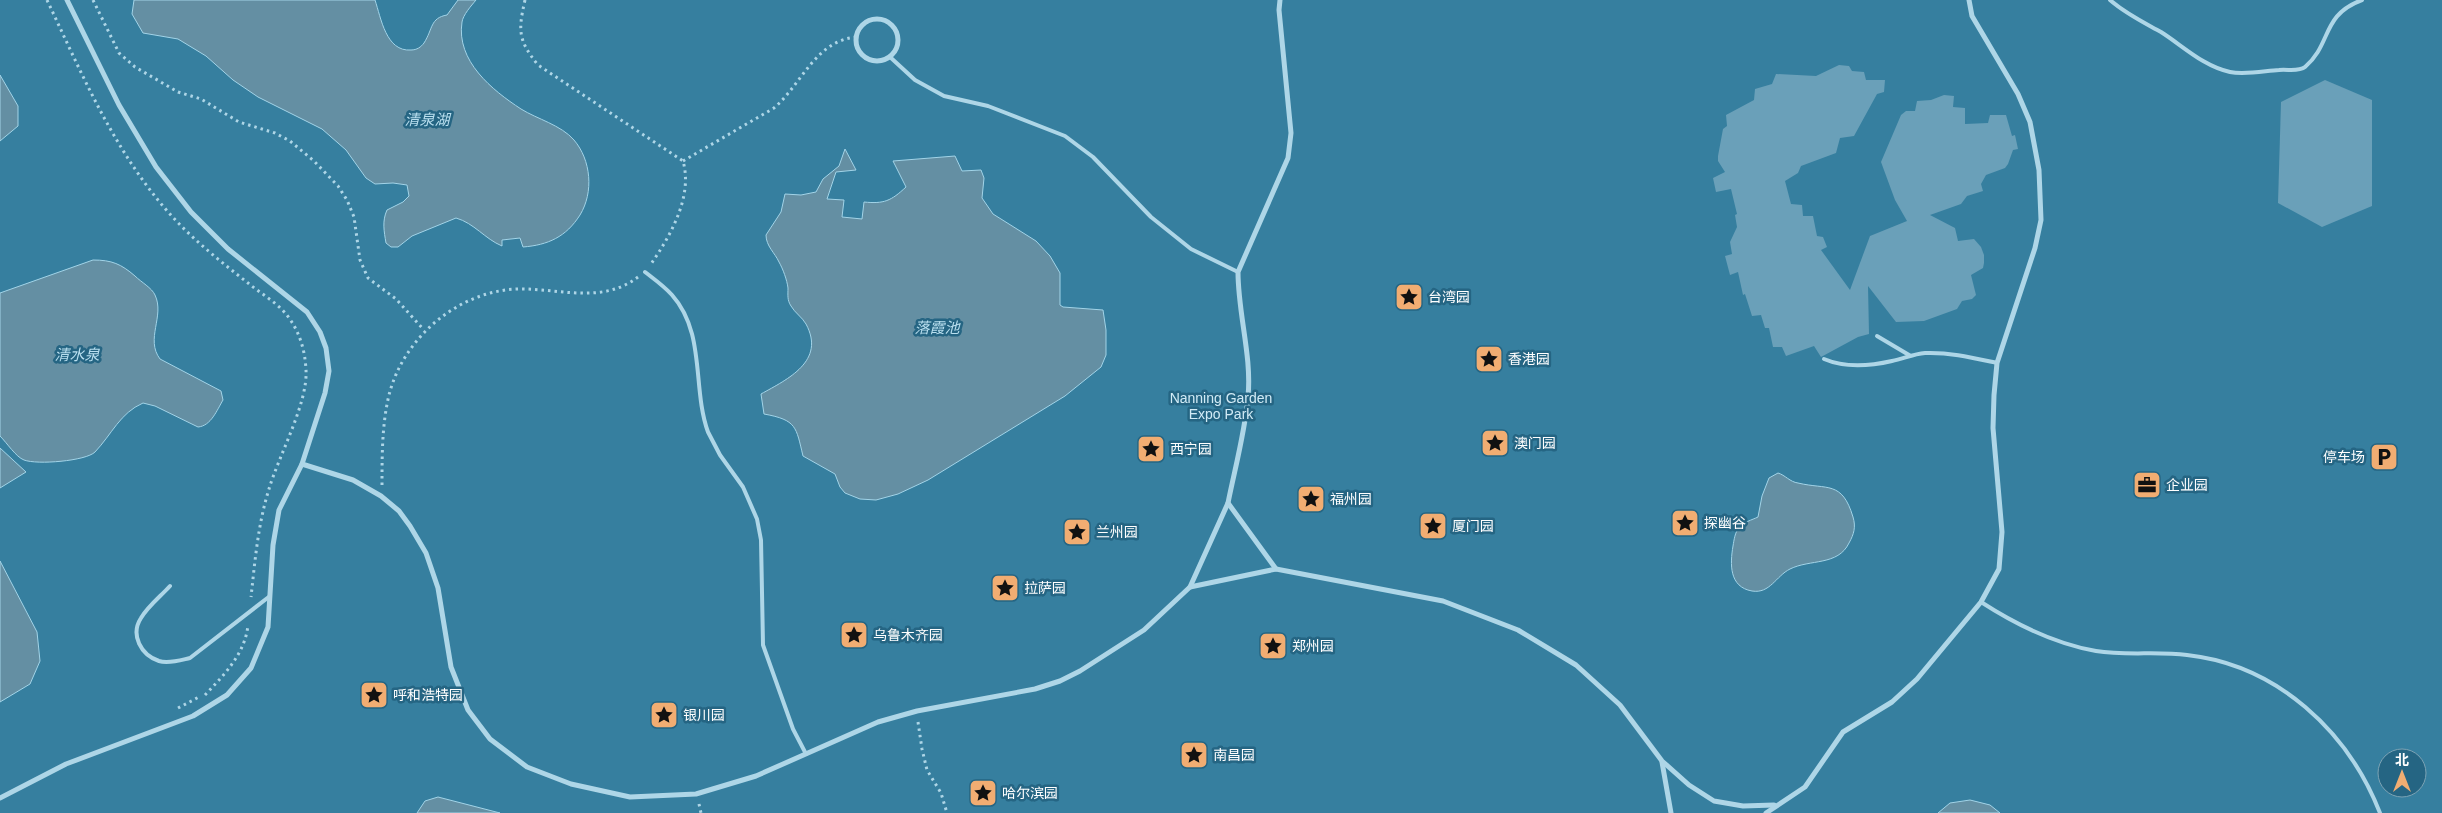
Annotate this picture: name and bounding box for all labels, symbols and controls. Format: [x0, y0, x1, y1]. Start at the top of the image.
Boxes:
water label: 清泉湖 [404, 111, 451, 128]
place icon: 台湾园 [1394, 282, 1424, 312]
place label: 台湾园 [1428, 289, 1470, 305]
water label: 落霞池 [914, 319, 961, 336]
place icon: 香港园 [1474, 344, 1504, 374]
water label: 清水泉 [54, 346, 100, 363]
place label: 香港园 [1508, 351, 1550, 367]
park label: Nanning Garden Expo Park [1170, 390, 1272, 422]
place icon: 澳门园 [1480, 428, 1510, 458]
place icon: 西宁园 [1136, 434, 1166, 464]
place label: 澳门园 [1514, 435, 1556, 451]
place label: 西宁园 [1170, 441, 1212, 457]
parking icon: 停车场 [2369, 442, 2399, 472]
place label: 停车场 [2323, 449, 2365, 465]
office icon: 企业园 [2132, 470, 2162, 500]
place label: 企业园 [2166, 477, 2208, 493]
place icon: 福州园 [1296, 484, 1326, 514]
place label: 福州园 [1330, 491, 1372, 507]
place icon: 探幽谷 [1670, 508, 1700, 538]
place icon: 厦门园 [1418, 511, 1448, 541]
place label: 探幽谷 [1704, 515, 1746, 531]
place icon: 兰州园 [1062, 517, 1092, 547]
place label: 厦门园 [1452, 518, 1494, 534]
place label: 兰州园 [1096, 524, 1138, 540]
place icon: 拉萨园 [990, 573, 1020, 603]
place label: 拉萨园 [1024, 580, 1066, 596]
place icon: 乌鲁木齐园 [839, 620, 869, 650]
place label: 乌鲁木齐园 [873, 627, 943, 643]
place icon: 郑州园 [1258, 631, 1288, 661]
place label: 郑州园 [1292, 638, 1334, 654]
place icon: 呼和浩特园 [359, 680, 389, 710]
place label: 呼和浩特园 [393, 687, 463, 703]
place icon: 银川园 [649, 700, 679, 730]
place label: 银川园 [683, 707, 725, 723]
place icon: 南昌园 [1179, 740, 1209, 770]
place label: 南昌园 [1213, 747, 1255, 763]
north arrow [2377, 748, 2427, 798]
text: 北 [2395, 752, 2409, 768]
place icon: 哈尔滨园 [968, 778, 998, 808]
place label: 哈尔滨园 [1002, 785, 1058, 801]

